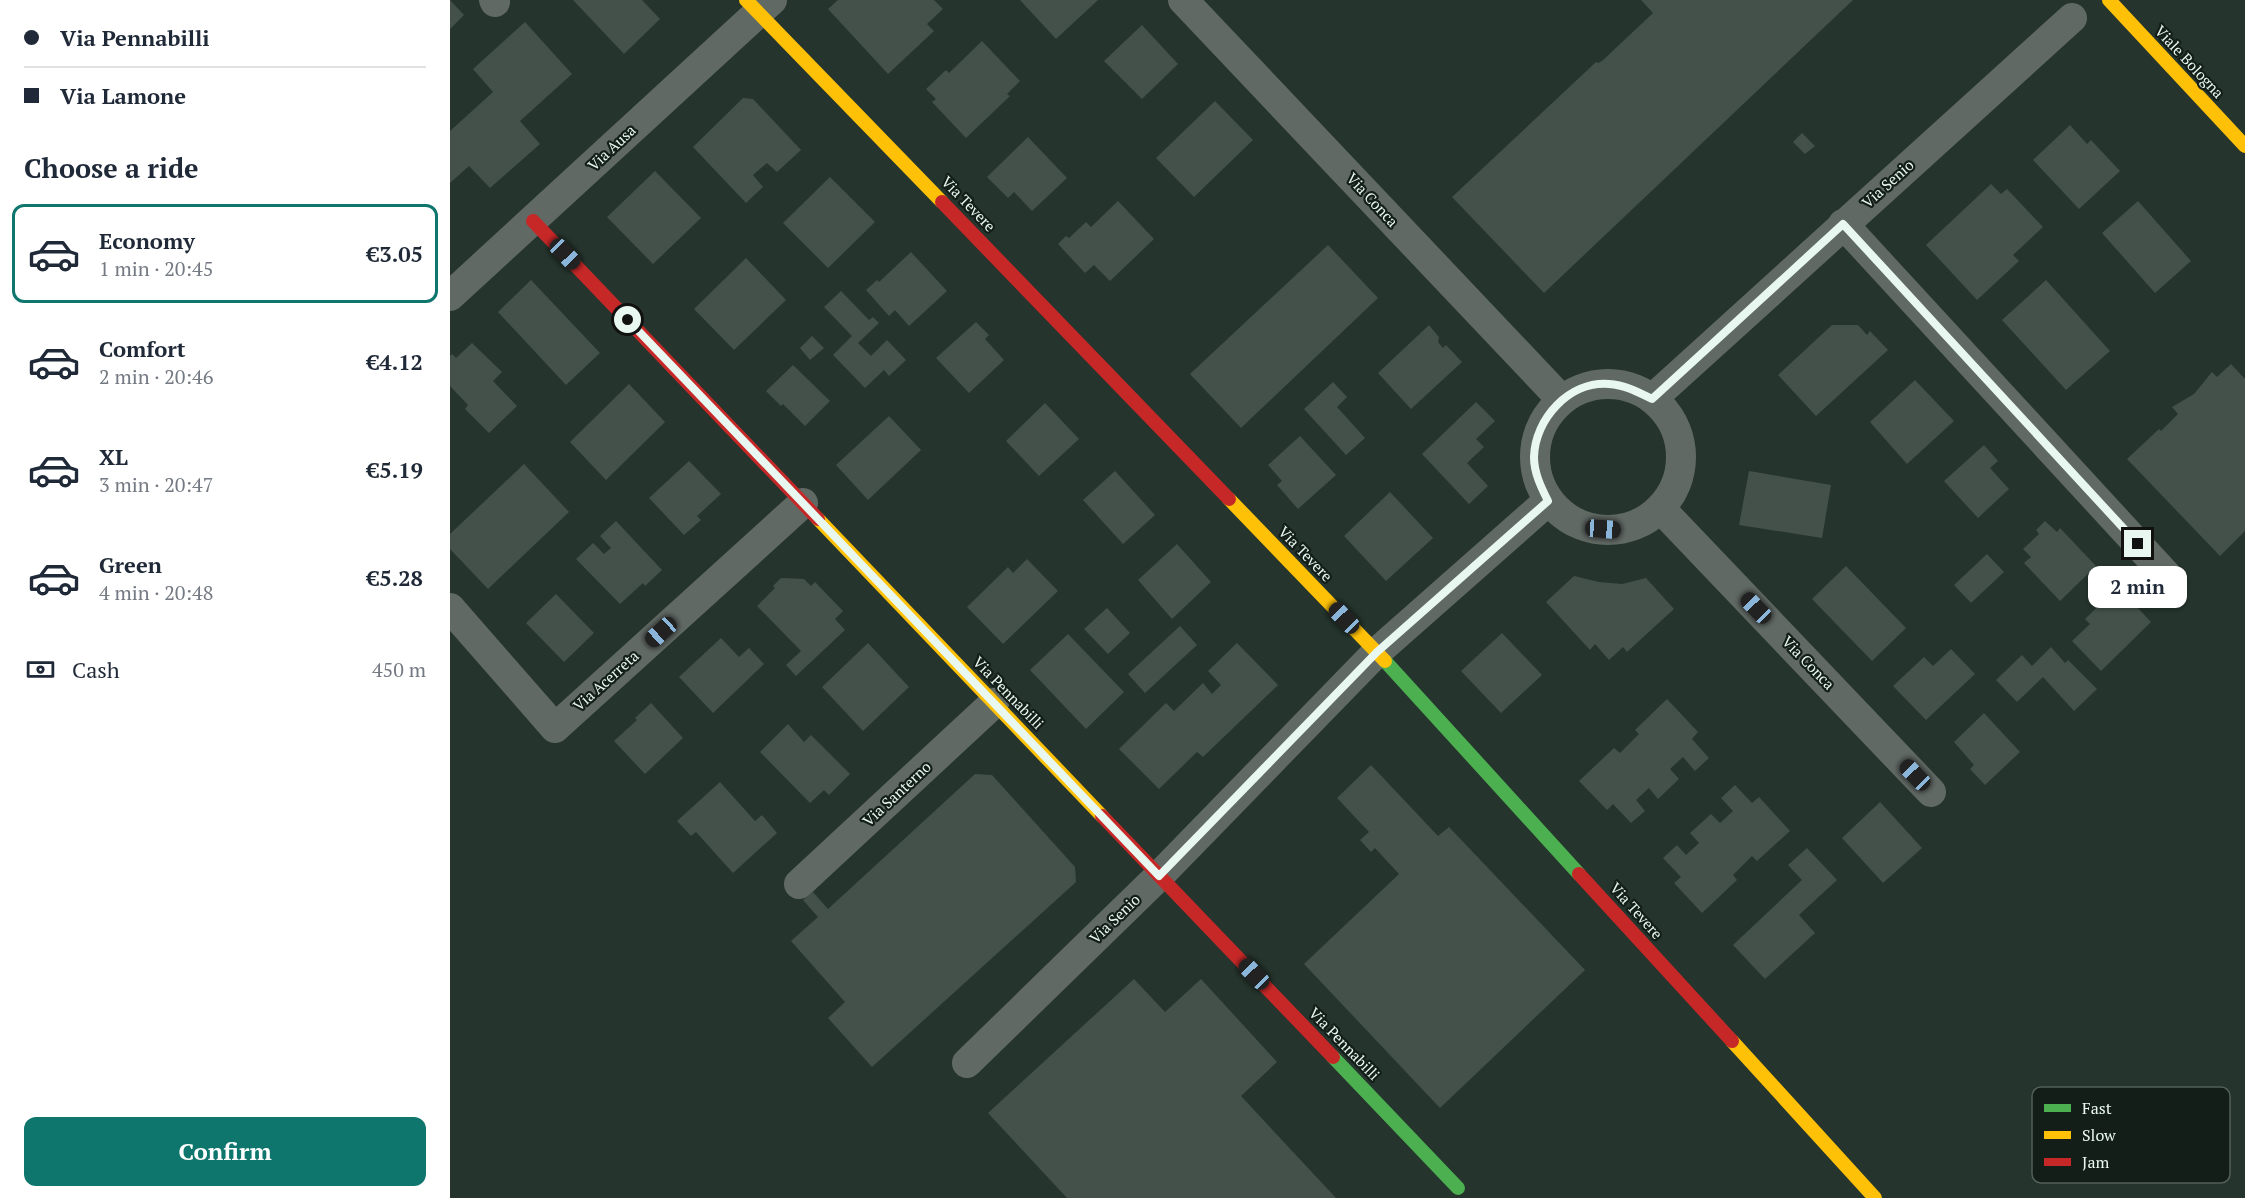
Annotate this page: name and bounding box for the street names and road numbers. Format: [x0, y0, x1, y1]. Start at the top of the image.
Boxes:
street label: Viale Bologna [2151, 21, 2229, 102]
street label: Via Ausa [583, 120, 640, 175]
street label: Via Senio [1857, 155, 1918, 212]
street label: Via Conca [1343, 168, 1403, 231]
street label: Via Tevere [937, 171, 1000, 235]
street label: Via Tevere [1274, 521, 1337, 585]
street label: Via Conca [1778, 631, 1839, 694]
street label: Via Acerreta [568, 645, 643, 715]
street label: Via Pennabilli [969, 652, 1048, 733]
street label: Via Santerno [858, 756, 935, 830]
street label: Via Tevere [1606, 878, 1668, 943]
street label: Via Senio [1085, 889, 1144, 947]
street label: Via Pennabilli [1305, 1003, 1384, 1084]

